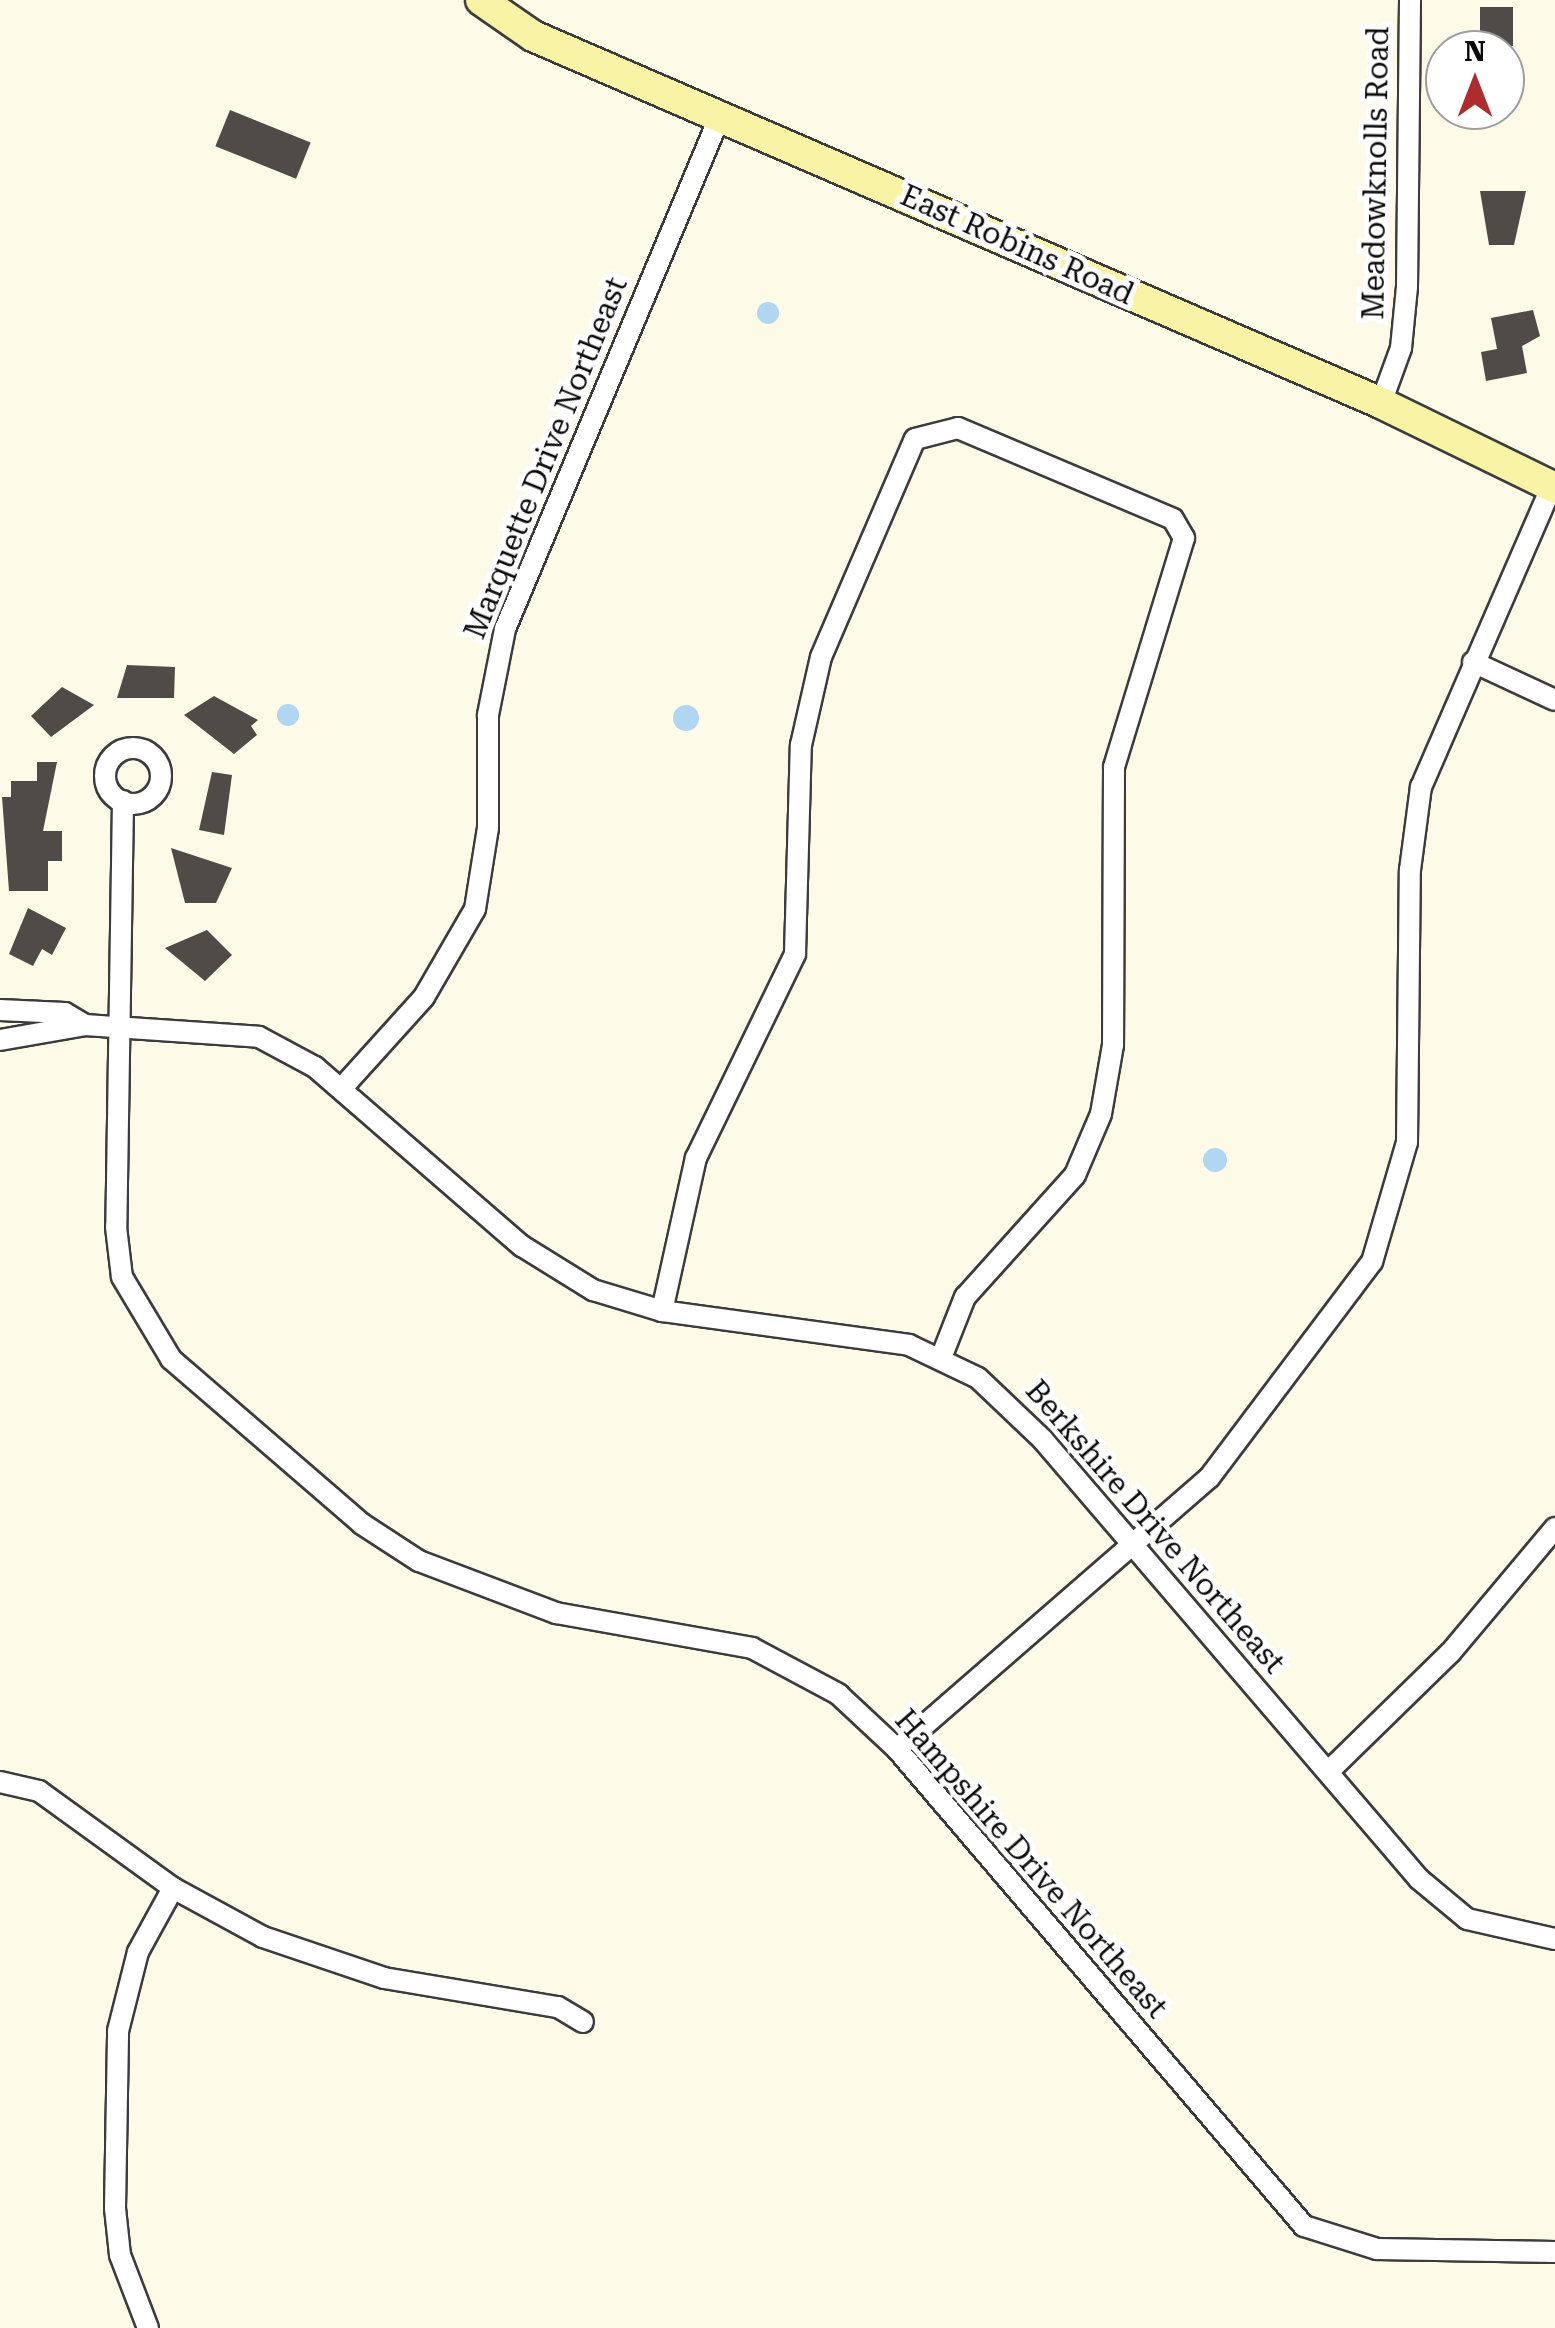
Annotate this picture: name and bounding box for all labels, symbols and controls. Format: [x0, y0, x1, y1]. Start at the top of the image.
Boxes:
street label: Meadowknolls Road [1355, 26, 1397, 320]
north arrow [1425, 30, 1525, 130]
text: N [1464, 35, 1486, 68]
street label: East Robins Road [895, 177, 1139, 313]
street label: Marquette Drive Northeast [457, 272, 635, 644]
street label: Berkshire Drive Northeast [1018, 1373, 1292, 1681]
street label: Hampshire Drive Northeast [887, 1703, 1175, 2025]

